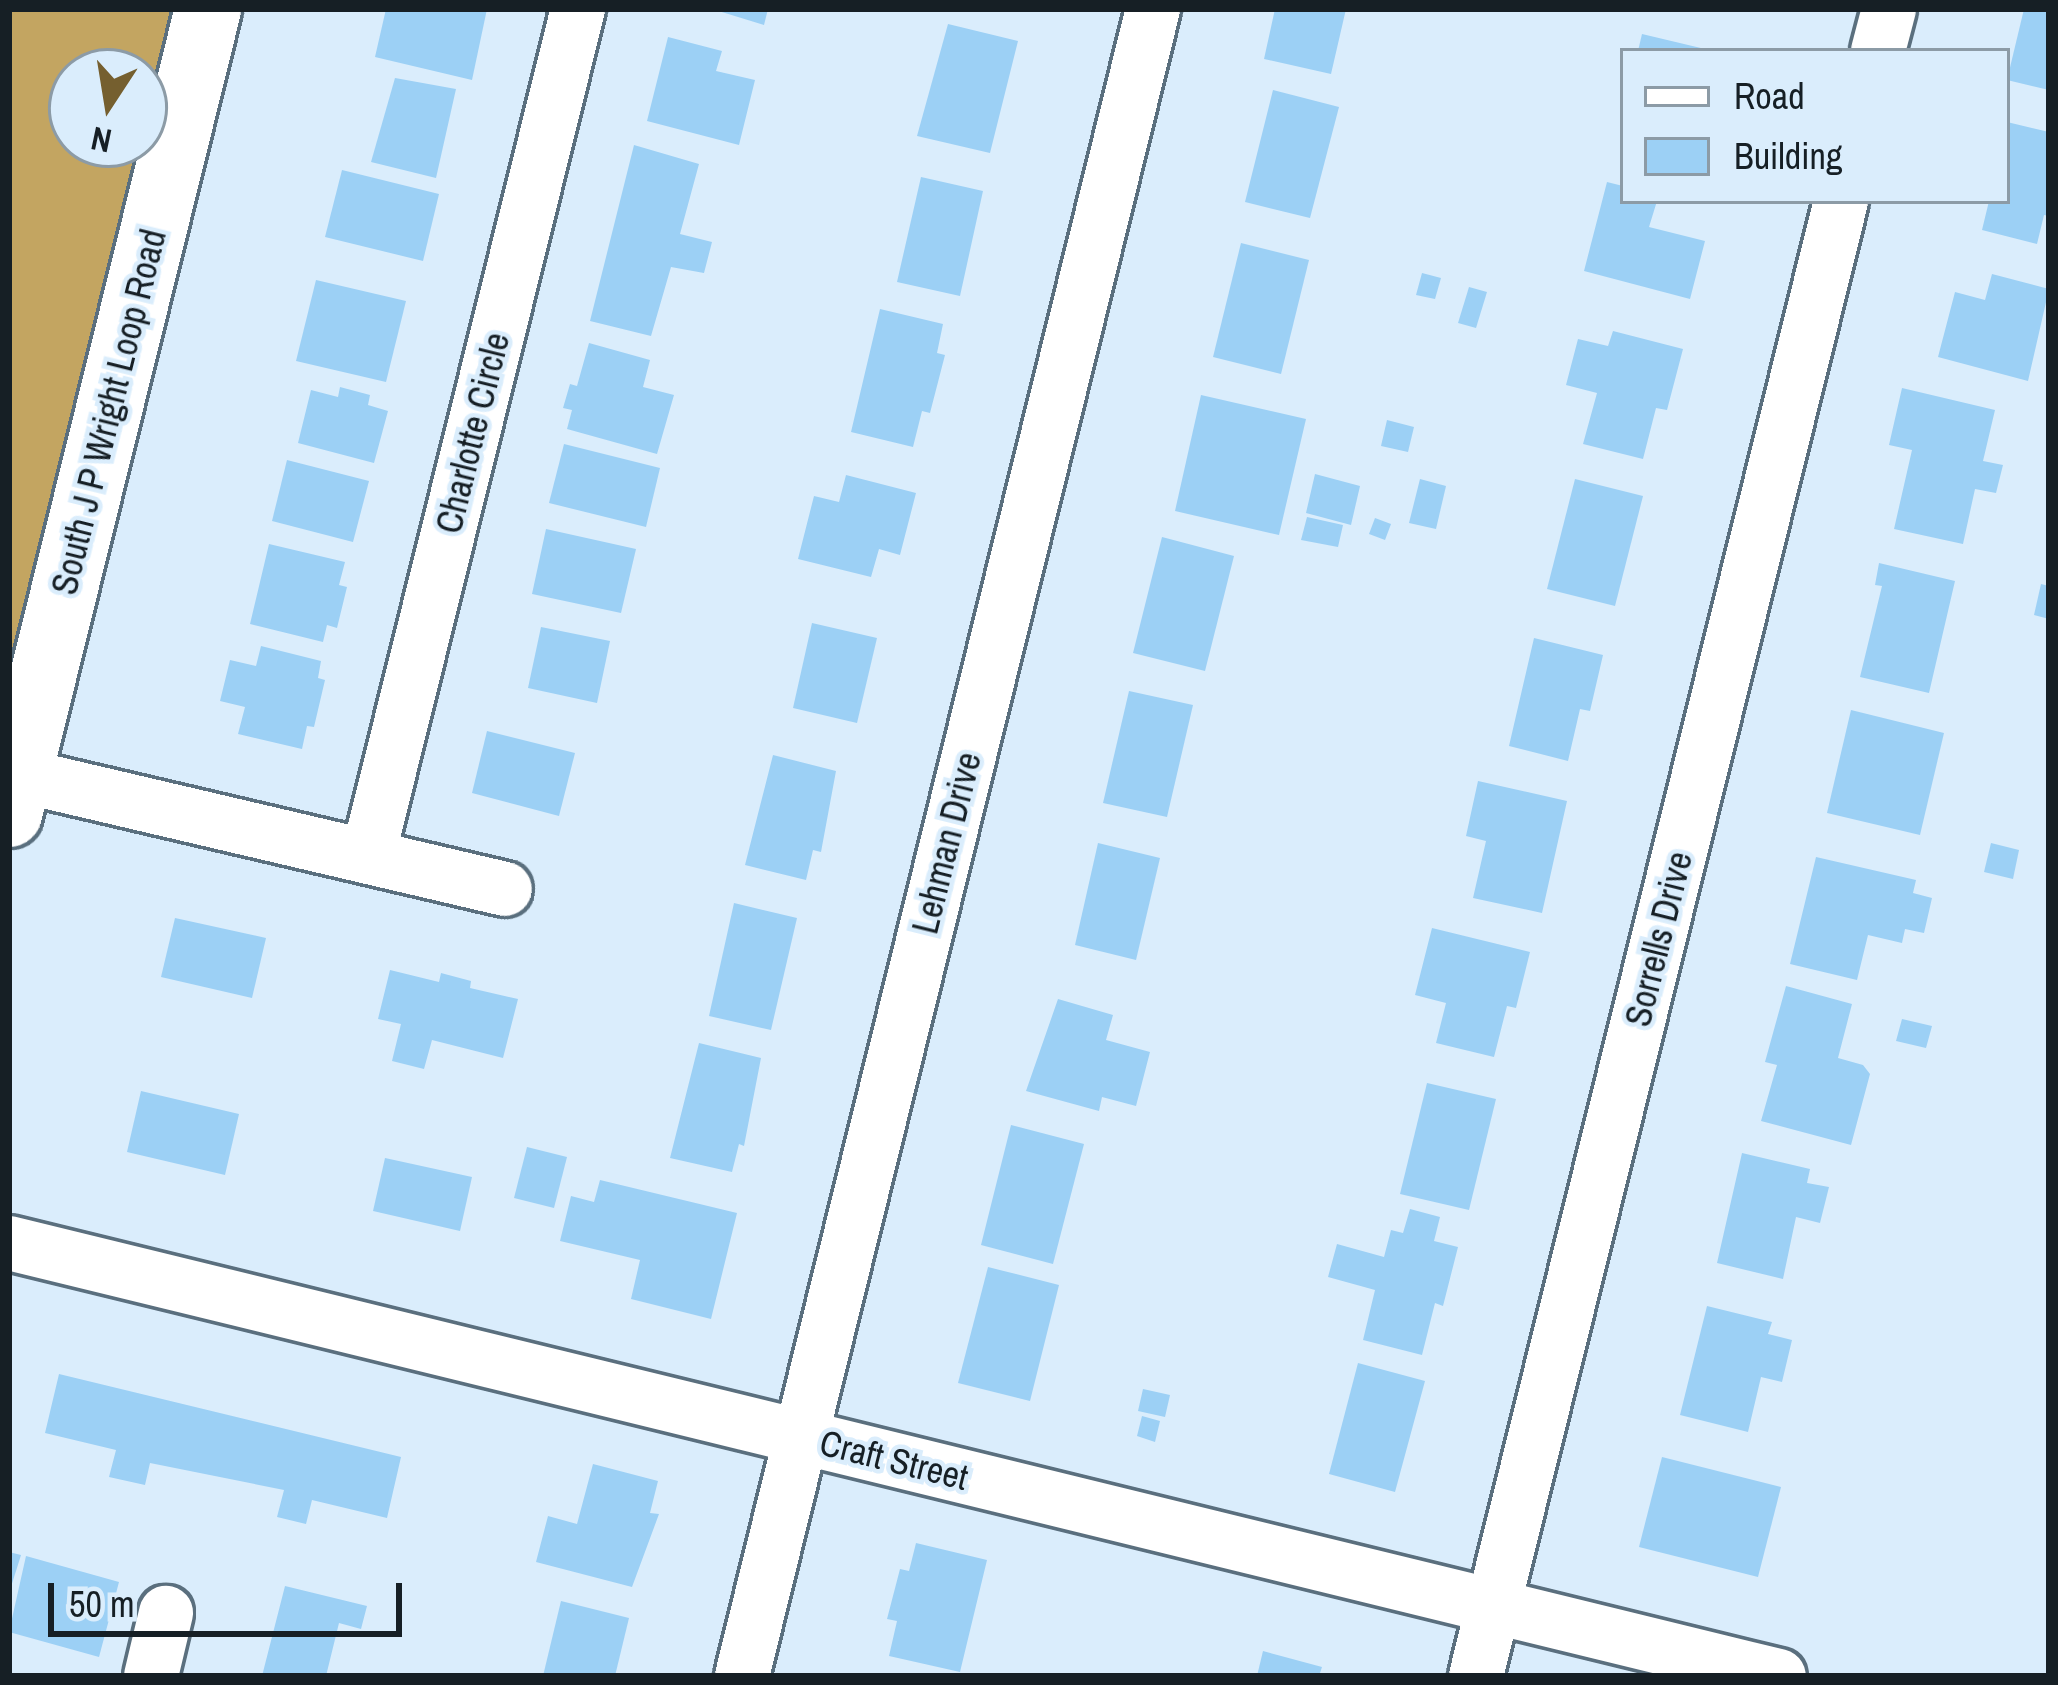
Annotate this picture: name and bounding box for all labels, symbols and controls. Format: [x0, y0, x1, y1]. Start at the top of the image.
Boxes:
north arrow [48, 48, 168, 168]
legend [1620, 48, 2010, 204]
text: Road [1734, 72, 1805, 120]
text: N [87, 117, 115, 164]
text: Building [1734, 132, 1842, 180]
street label: South J P Wright Loop Road [43, 225, 175, 599]
street label: Charlotte Circle [427, 328, 519, 538]
street label: Lehman Drive [904, 748, 990, 938]
street label: Sorrells Drive [1616, 847, 1702, 1031]
street label: Craft Street [816, 1421, 972, 1499]
scale bar [54, 1559, 408, 1633]
text: 50 m [69, 1580, 135, 1628]

